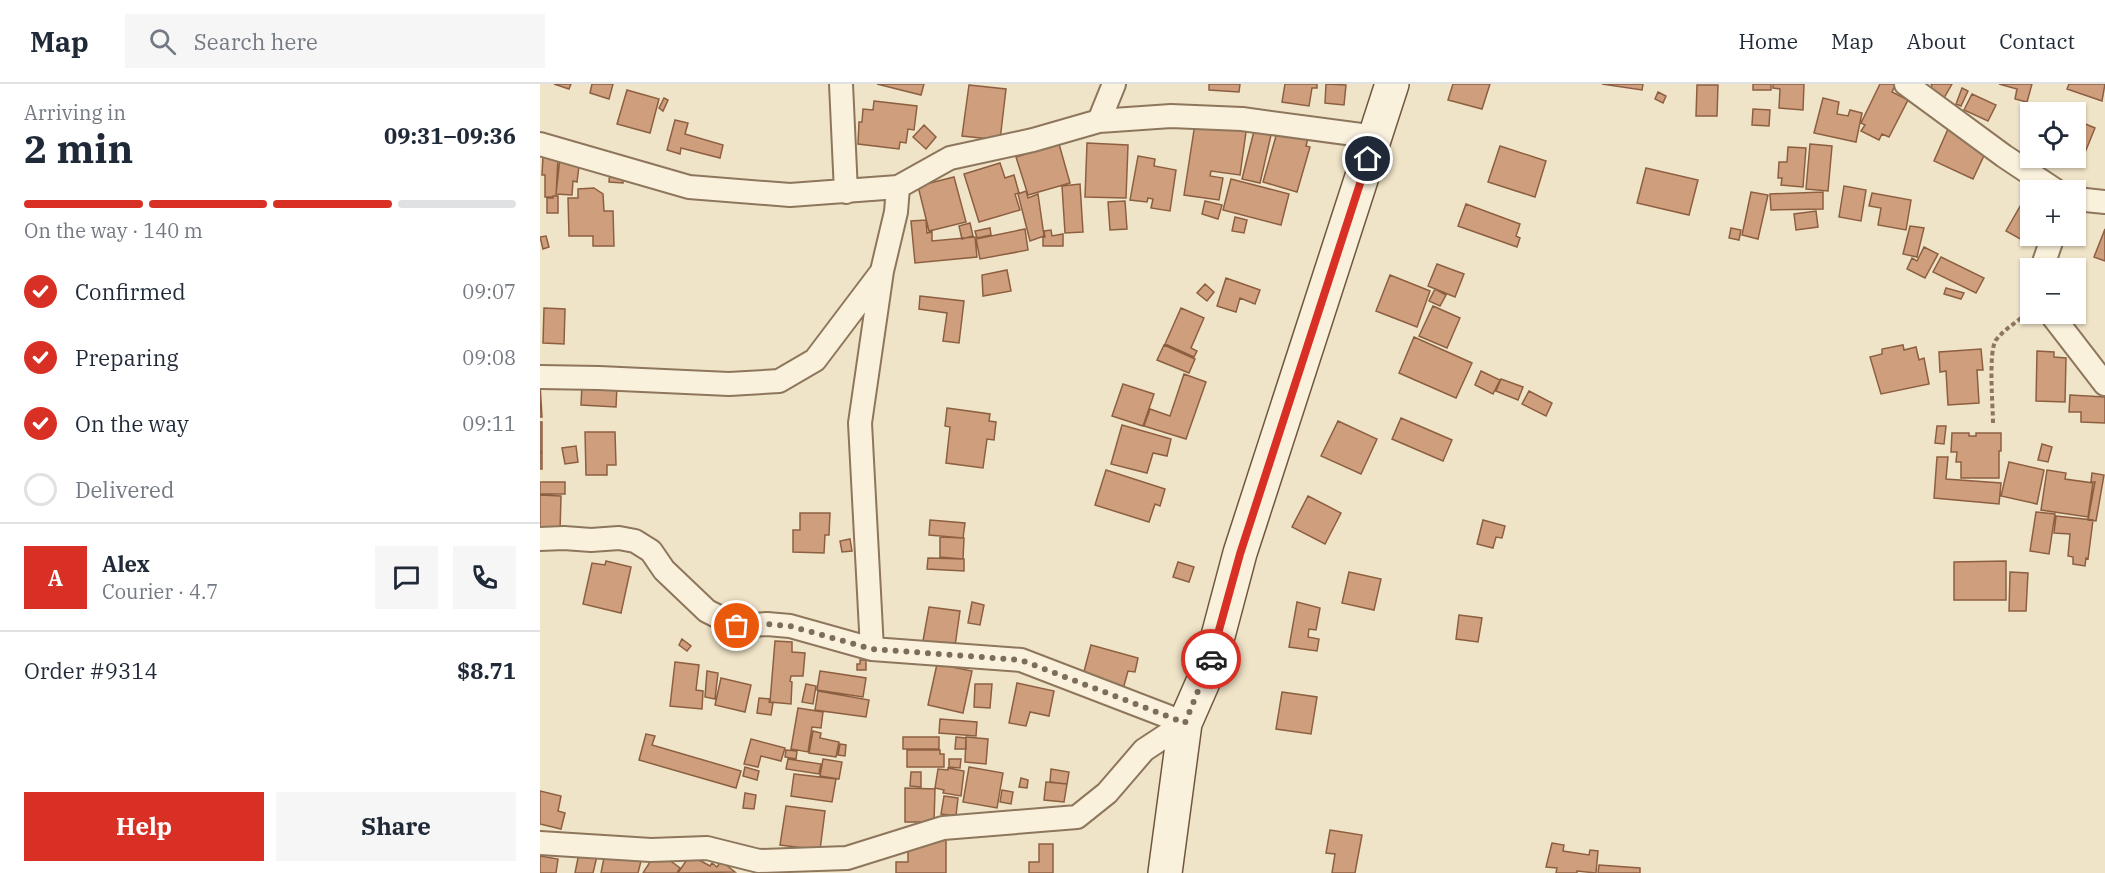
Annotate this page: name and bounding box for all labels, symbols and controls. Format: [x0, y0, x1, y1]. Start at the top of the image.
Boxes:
search box [125, 14, 545, 68]
text: Map [30, 23, 89, 60]
icon: search [146, 25, 179, 58]
text: Search here [194, 27, 318, 56]
text: Home [1738, 27, 1798, 55]
text: Map [1831, 27, 1874, 55]
text: About [1907, 27, 1966, 55]
text: Contact [1999, 27, 2075, 55]
text: Arriving in [24, 99, 126, 126]
map controls [2020, 102, 2086, 324]
button: locate [2020, 102, 2086, 168]
text: 09:31–09:36 [384, 121, 516, 150]
text: 2 min [24, 123, 133, 174]
pin [1342, 133, 1393, 184]
icon: home [1351, 142, 1384, 175]
button: + [2020, 180, 2086, 246]
text: On the way · 140 m [24, 217, 203, 244]
button: − [2020, 258, 2086, 324]
icon: check [24, 275, 57, 308]
text: Confirmed [75, 277, 186, 306]
text: 09:07 [462, 278, 516, 305]
icon: check [24, 341, 57, 374]
text: Preparing [75, 343, 179, 372]
text: 09:08 [462, 344, 516, 371]
icon: check [24, 407, 57, 440]
text: On the way [75, 409, 189, 438]
text: 09:11 [462, 410, 516, 437]
text: Delivered [75, 475, 174, 504]
button: chat [375, 546, 438, 609]
button: phone [453, 546, 516, 609]
text: Alex [102, 549, 150, 578]
text: A [48, 563, 63, 592]
text: Courier · 4.7 [102, 578, 218, 605]
pin [711, 600, 762, 651]
icon: bag [720, 609, 753, 642]
courier [1181, 629, 1241, 689]
icon: car [1195, 643, 1228, 676]
text: Order #9314 [24, 656, 158, 685]
text: $8.71 [457, 656, 516, 685]
button: Help [24, 792, 264, 861]
button: Share [276, 792, 516, 861]

